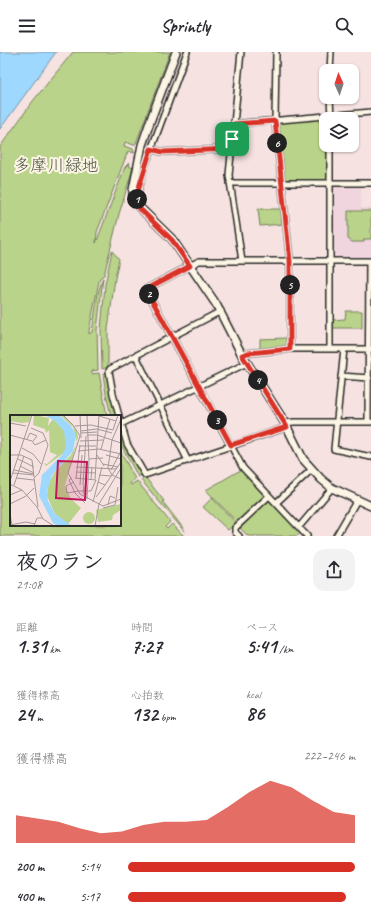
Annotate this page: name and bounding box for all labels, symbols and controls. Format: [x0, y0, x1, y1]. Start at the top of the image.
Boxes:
icon: menu [16, 15, 38, 37]
text: Sprintly [161, 15, 210, 37]
icon: search [333, 15, 355, 37]
north arrow [319, 64, 359, 104]
map controls [319, 64, 359, 152]
button: layers [319, 112, 359, 152]
pin [215, 122, 249, 156]
icon: arrive [221, 128, 243, 150]
pin: 6 [267, 133, 287, 153]
text: 6 [274, 136, 280, 150]
park label: 多摩川緑地 [14, 155, 99, 176]
pin: 1 [127, 189, 147, 209]
text: 1 [135, 192, 139, 206]
pin: 5 [280, 275, 300, 295]
text: 5 [288, 278, 292, 292]
pin: 2 [139, 284, 159, 304]
text: 2 [147, 287, 151, 301]
pin: 4 [248, 370, 268, 390]
text: 4 [256, 373, 260, 387]
pin: 3 [207, 410, 227, 430]
text: 3 [215, 413, 219, 427]
inset map [10, 415, 121, 526]
text: 夜のラン [16, 548, 104, 576]
button: share [313, 549, 355, 591]
text: 21:08 [16, 577, 42, 593]
text: 距離 [16, 620, 38, 634]
text: 時間 [131, 620, 153, 634]
text: ペース [246, 620, 278, 634]
text: 1.31 [16, 634, 47, 659]
text: 7:27 [131, 634, 162, 659]
text: 5:41 [246, 634, 277, 659]
text: km [47, 642, 60, 656]
text: /km [277, 642, 294, 656]
text: kcal [246, 687, 261, 701]
text: 獲得標高 [16, 688, 60, 702]
text: 心拍数 [131, 688, 164, 702]
text: 86 [246, 701, 264, 726]
text: 24 [16, 702, 34, 727]
text: 132 [131, 702, 158, 727]
text: m [34, 710, 43, 724]
text: bpm [158, 710, 176, 724]
text: 222–246 m [304, 748, 355, 764]
text: 獲得標高 [16, 751, 68, 767]
text: 200 m [16, 859, 44, 875]
text: 5:14 [80, 859, 100, 875]
text: 400 m [16, 889, 44, 905]
text: 5:17 [80, 889, 100, 905]

